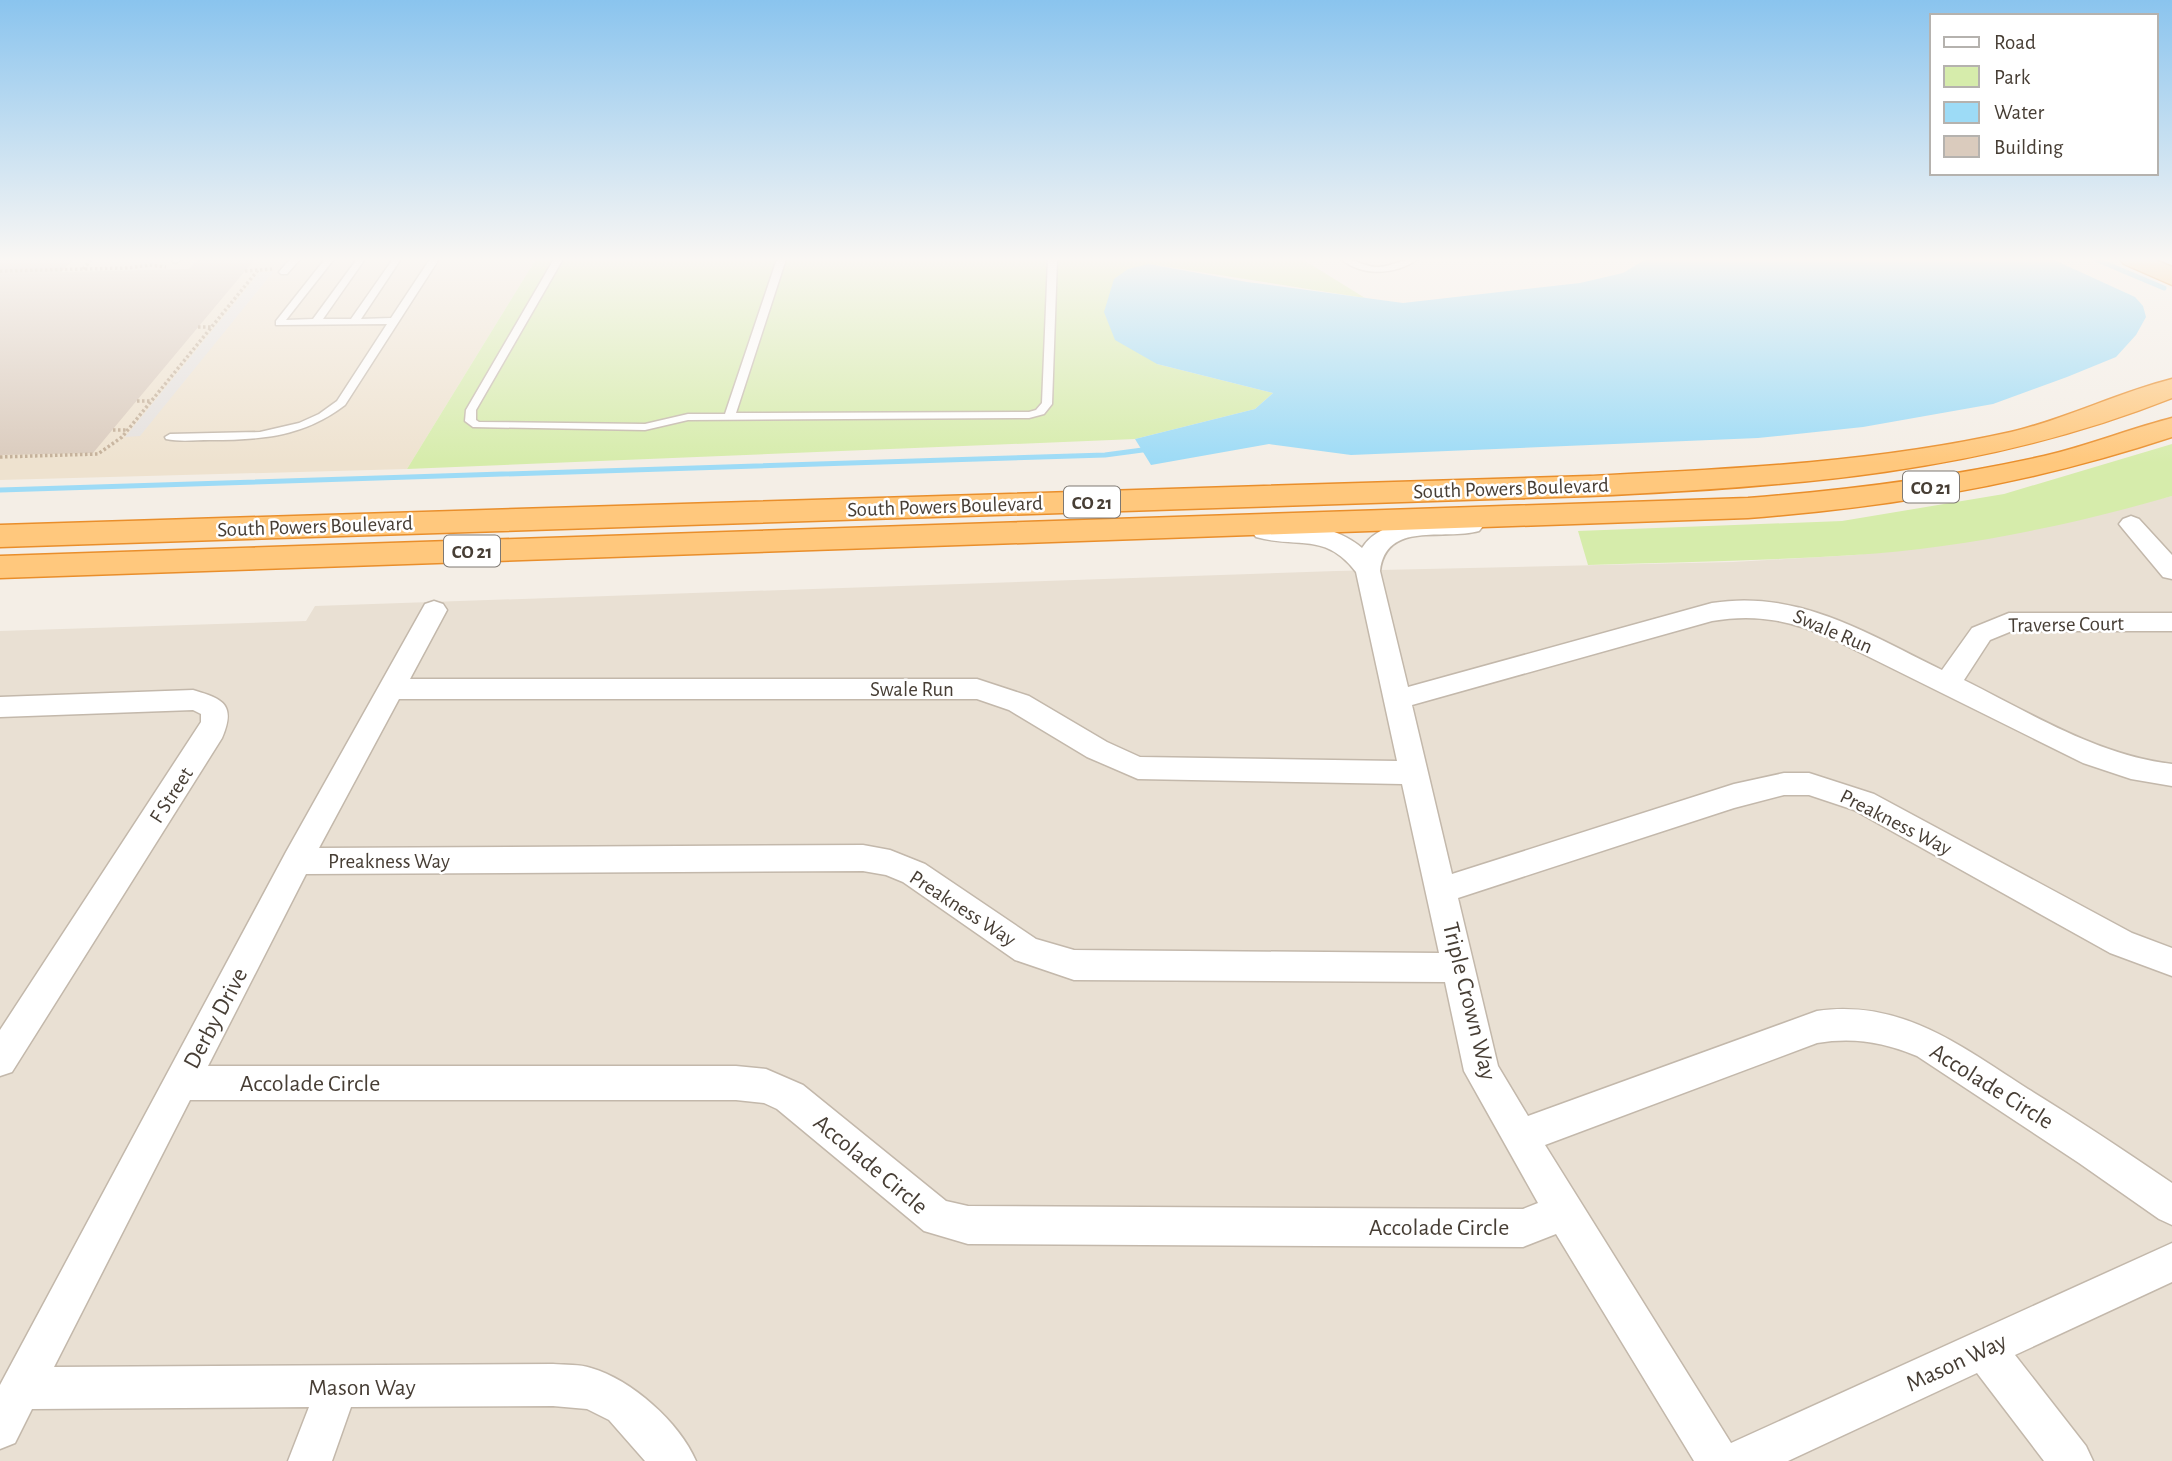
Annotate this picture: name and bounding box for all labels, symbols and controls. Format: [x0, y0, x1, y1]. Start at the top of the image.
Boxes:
legend [1930, 14, 2158, 175]
text: Road [1994, 32, 2036, 53]
text: Park [1994, 67, 2031, 88]
text: Water [1994, 102, 2044, 123]
text: Building [1994, 137, 2064, 158]
road number: CO 21 [1903, 472, 1959, 502]
street label: South Powers Boulevard [1413, 475, 1609, 502]
road number: CO 21 [1064, 486, 1120, 517]
street label: South Powers Boulevard [847, 493, 1043, 520]
street label: South Powers Boulevard [217, 513, 413, 540]
road number: CO 21 [444, 536, 500, 566]
street label: Swale Run [1790, 605, 1876, 658]
street label: Traverse Court [2008, 613, 2124, 636]
street label: Swale Run [870, 679, 954, 700]
street label: F Street [146, 763, 197, 827]
street label: Preakness Way [1837, 785, 1955, 859]
street label: Preakness Way [328, 851, 450, 872]
street label: Preakness Way [906, 866, 1020, 950]
street label: Triple Crown Way [1438, 920, 1500, 1083]
street label: Derby Drive [179, 964, 252, 1073]
street label: Accolade Circle [1926, 1039, 2057, 1134]
street label: Accolade Circle [240, 1072, 380, 1096]
street label: Accolade Circle [809, 1110, 932, 1219]
street label: Accolade Circle [1369, 1216, 1509, 1240]
street label: Mason Way [1903, 1329, 2010, 1397]
street label: Mason Way [308, 1376, 416, 1400]

